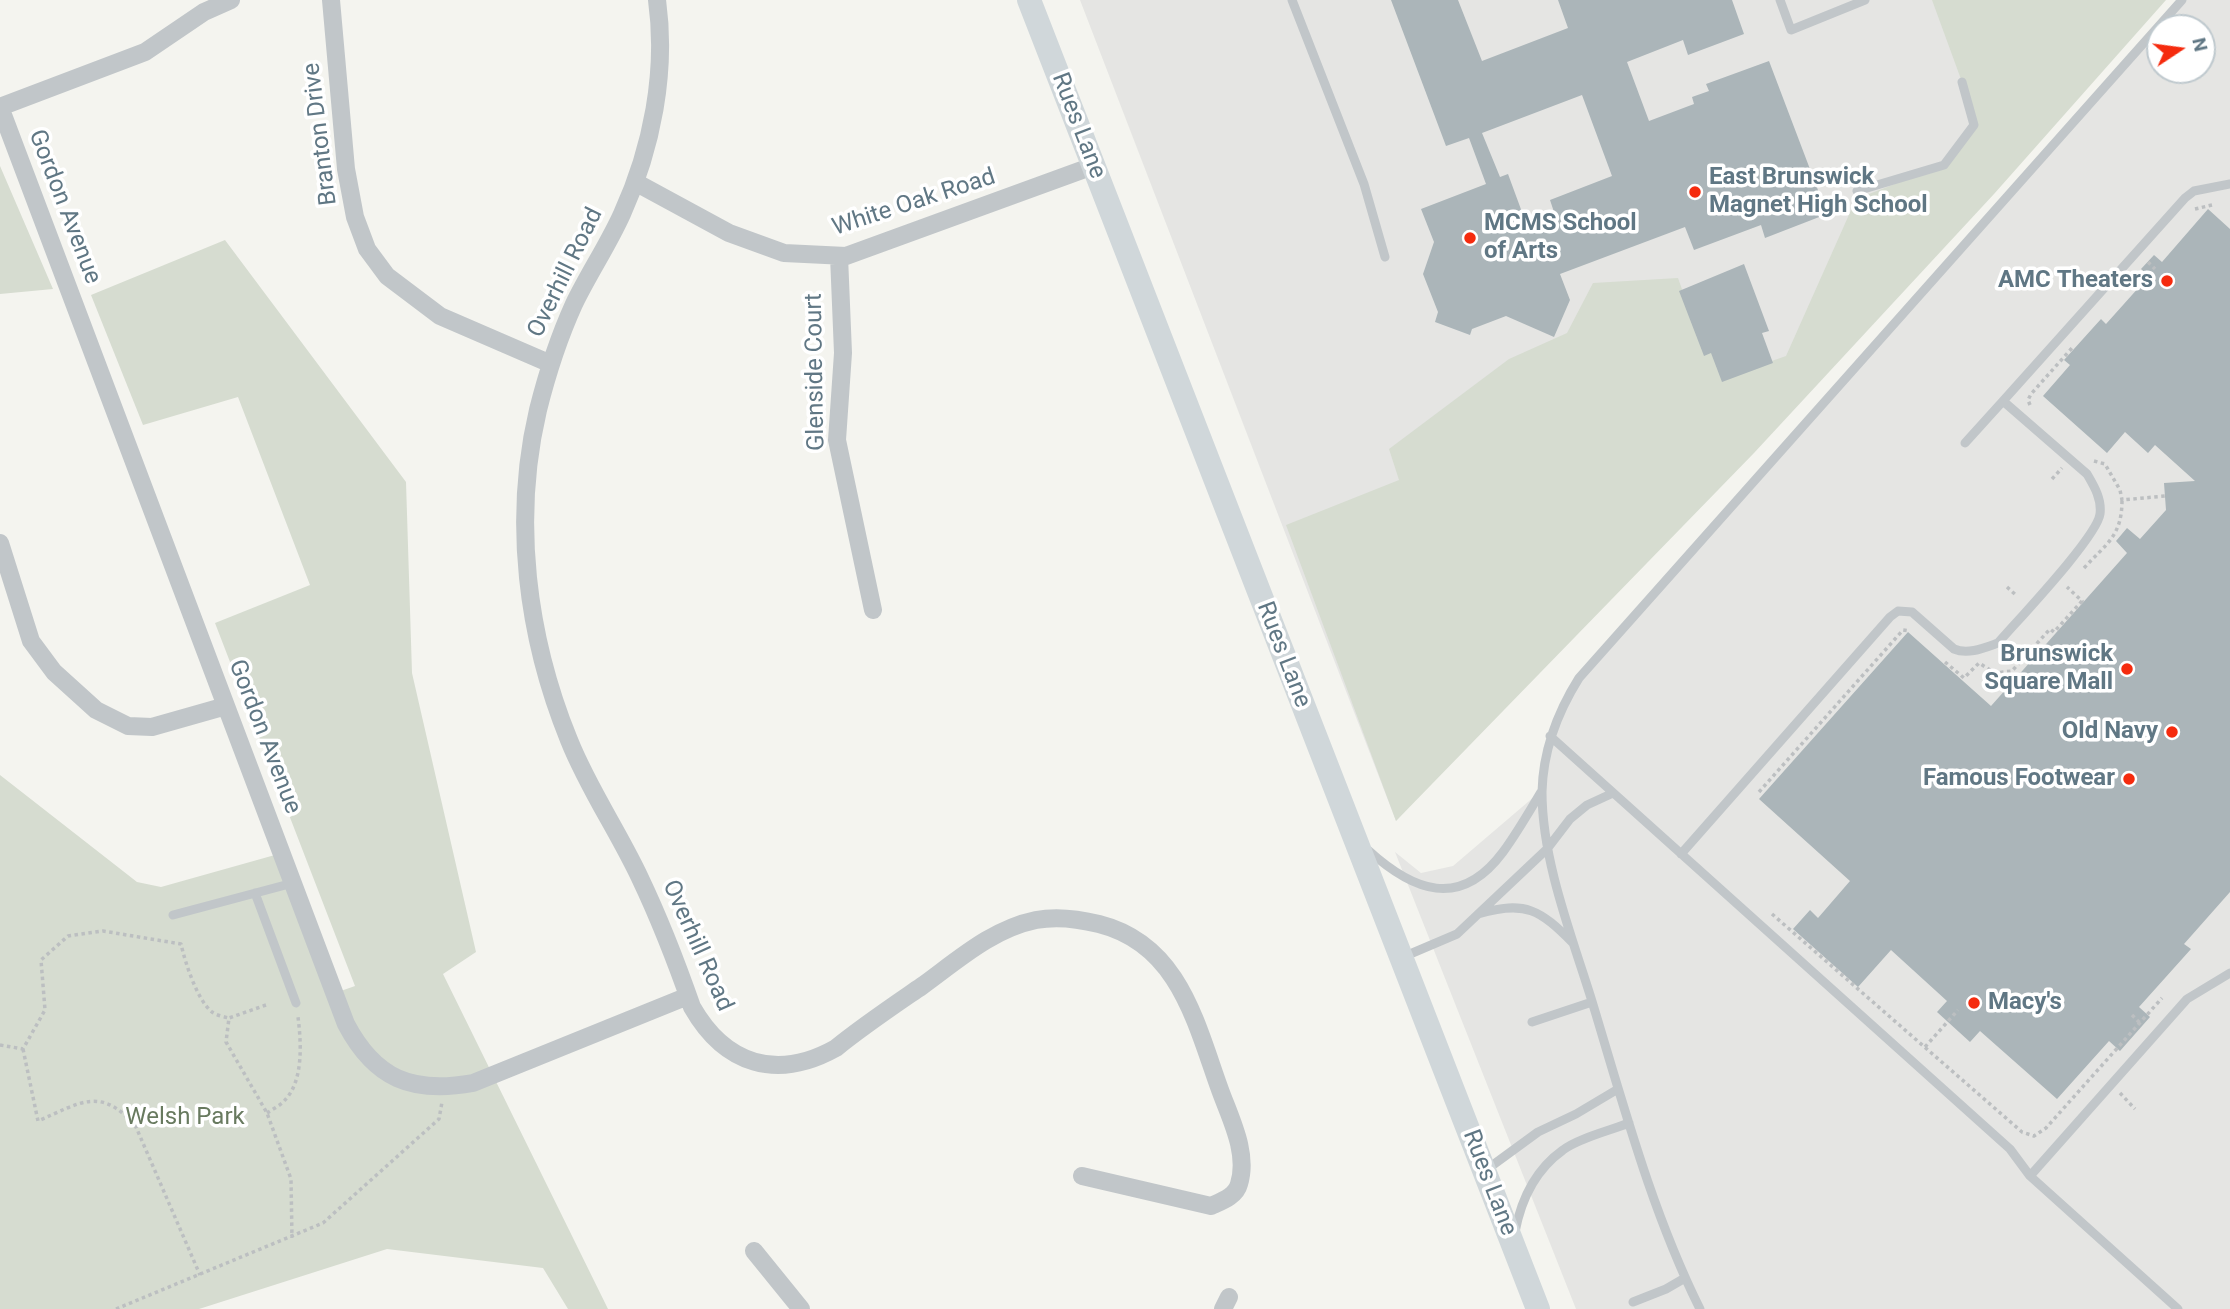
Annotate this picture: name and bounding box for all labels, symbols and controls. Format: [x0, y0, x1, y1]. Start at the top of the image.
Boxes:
north arrow [2146, 14, 2216, 84]
text: N [2187, 35, 2213, 54]
street label: Branton Drive [298, 61, 344, 207]
street label: Rues Lane [1045, 69, 1111, 183]
street label: Gordon Avenue [21, 126, 107, 288]
street label: White Oak Road [829, 163, 999, 243]
place label: East Brunswick Magnet High School [1709, 164, 1928, 220]
marker: East Brunswick Magnet High School [1687, 184, 1703, 200]
street label: Overhill Road [522, 204, 610, 342]
place label: MCMS School of Arts [1484, 210, 1637, 266]
marker: MCMS School of Arts [1462, 230, 1478, 246]
place label: AMC Theaters [1998, 267, 2153, 295]
marker: AMC Theaters [2159, 273, 2175, 289]
street label: Glenside Court [800, 293, 832, 451]
street label: Rues Lane [1250, 598, 1316, 712]
place label: Brunswick Square Mall [1984, 641, 2113, 697]
street label: Gordon Avenue [221, 656, 307, 818]
marker: Brunswick Square Mall [2119, 661, 2135, 677]
place label: Old Navy [2062, 718, 2158, 746]
marker: Old Navy [2164, 724, 2180, 740]
place label: Famous Footwear [1923, 765, 2115, 793]
marker: Famous Footwear [2121, 771, 2137, 787]
street label: Overhill Road [655, 876, 739, 1016]
place label: Macy's [1988, 989, 2062, 1017]
marker: Macy's [1966, 995, 1982, 1011]
park label: Welsh Park [125, 1104, 245, 1132]
street label: Rues Lane [1456, 1126, 1522, 1240]

